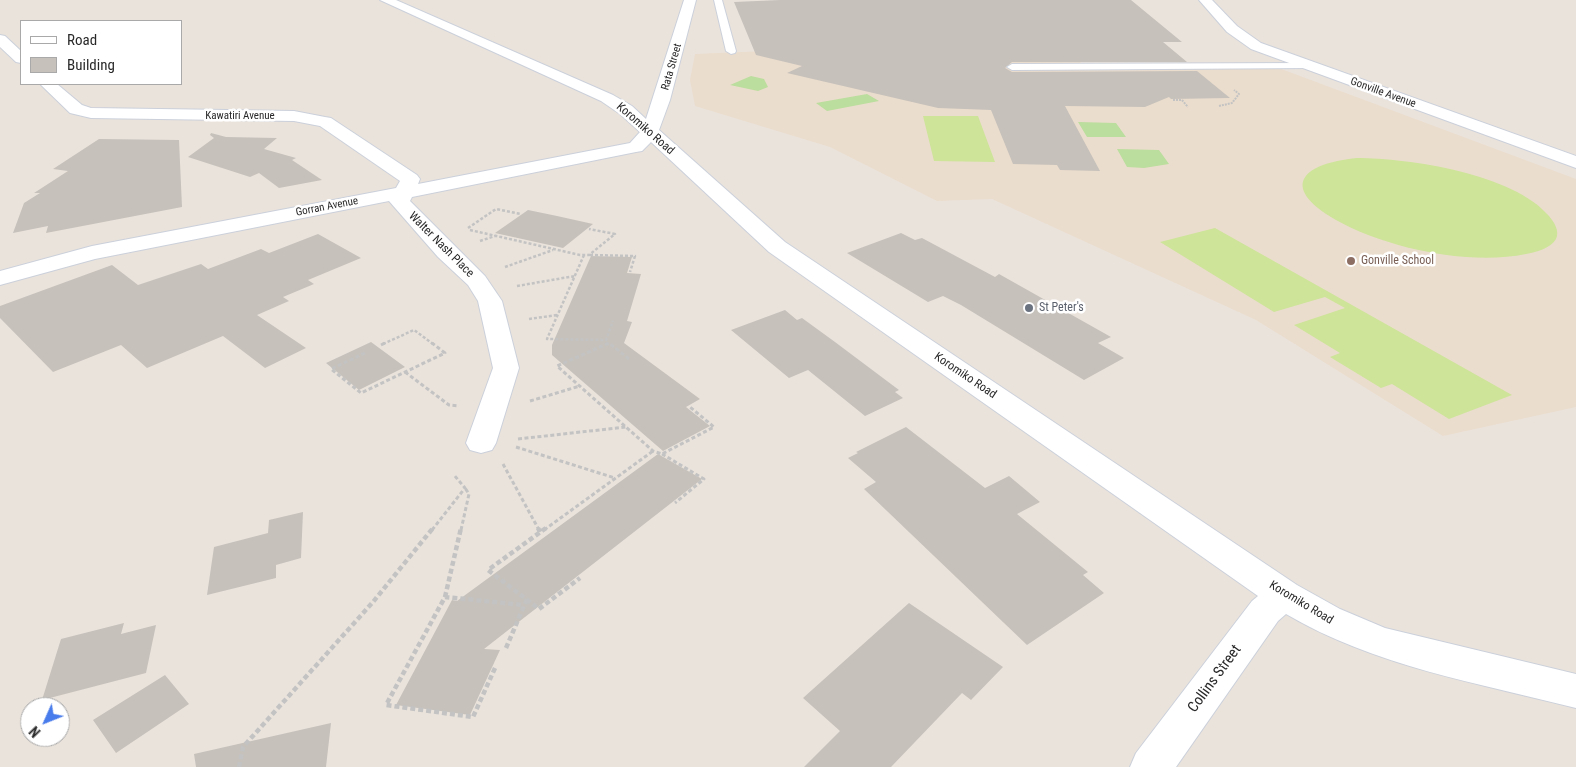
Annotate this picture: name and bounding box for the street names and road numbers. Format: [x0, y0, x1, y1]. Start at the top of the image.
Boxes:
street label: Rata Street [659, 42, 685, 92]
street label: Gonville Avenue [1348, 75, 1418, 111]
street label: Koromiko Road [613, 100, 677, 158]
street label: Kawatiri Avenue [205, 109, 275, 123]
street label: Gorran Avenue [295, 194, 359, 220]
street label: Walter Nash Place [405, 209, 477, 281]
street label: Koromiko Road [931, 350, 999, 402]
street label: Koromiko Road [1266, 578, 1336, 628]
street label: Collins Street [1184, 642, 1246, 716]

